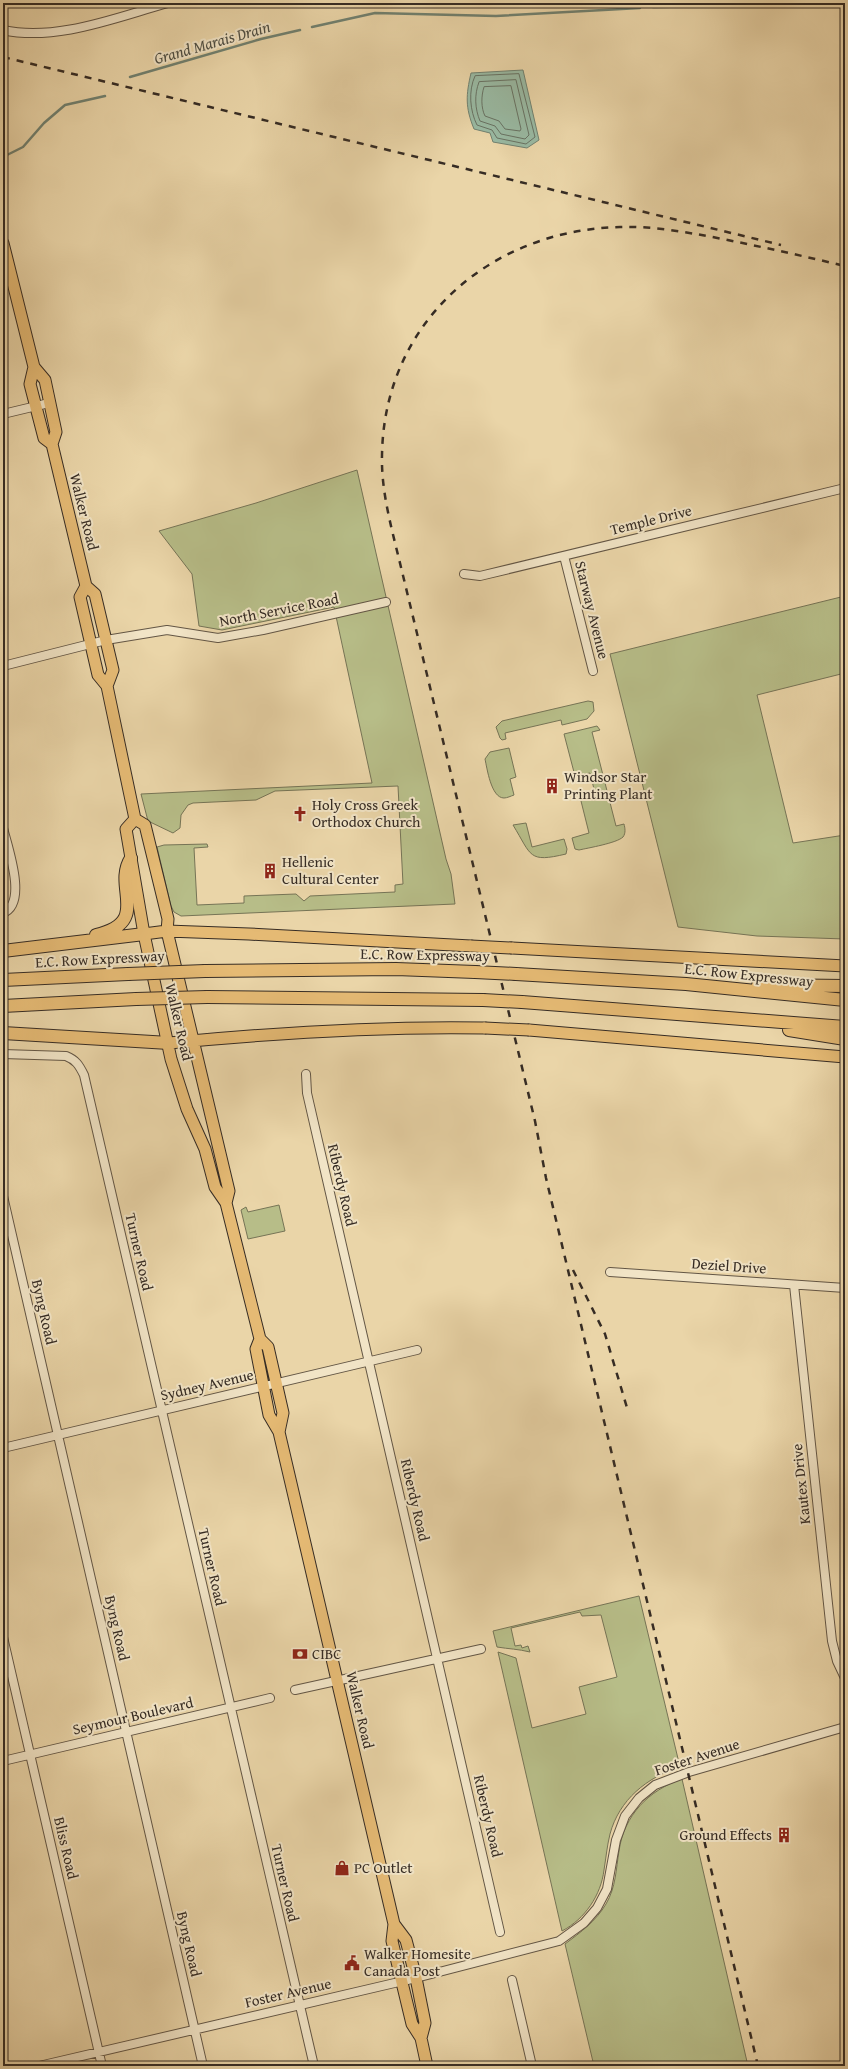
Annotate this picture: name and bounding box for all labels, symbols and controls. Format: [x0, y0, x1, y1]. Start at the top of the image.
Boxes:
water label: Grand Marais Drain [151, 14, 273, 70]
street label: Walker Road [65, 471, 104, 553]
street label: Temple Drive [608, 499, 694, 540]
street label: Starway Avenue [570, 559, 615, 661]
street label: North Service Road [217, 588, 340, 631]
place label: Windsor Star Printing Plant [564, 766, 653, 804]
building icon: Windsor Star Printing Plant [543, 777, 561, 795]
place label: Holy Cross Greek Orthodox Church [312, 794, 421, 832]
church icon: Holy Cross Greek Orthodox Church [291, 805, 309, 823]
place label: Hellenic Cultural Center [282, 851, 379, 889]
building icon: Hellenic Cultural Center [261, 862, 279, 880]
street label: E.C. Row Expressway [360, 943, 490, 966]
street label: E.C. Row Expressway [35, 945, 166, 972]
street label: E.C. Row Expressway [684, 957, 815, 992]
street label: Walker Road [160, 981, 199, 1063]
street label: Riberdy Road [323, 1142, 362, 1228]
street label: Turner Road [120, 1211, 159, 1293]
street label: Deziel Drive [691, 1252, 767, 1279]
street label: Byng Road [27, 1277, 62, 1347]
street label: Sydney Avenue [158, 1364, 256, 1405]
street label: Kautex Drive [786, 1443, 815, 1525]
street label: Riberdy Road [396, 1457, 435, 1543]
street label: Turner Road [193, 1526, 232, 1608]
street label: Byng Road [100, 1593, 135, 1663]
place label: CIBC [312, 1643, 341, 1664]
bank icon: CIBC [291, 1645, 309, 1663]
street label: Walker Road [341, 1669, 380, 1751]
street label: Seymour Boulevard [71, 1691, 195, 1740]
street label: Foster Avenue [652, 1733, 742, 1780]
street label: Riberdy Road [469, 1773, 508, 1859]
street label: Bliss Road [49, 1815, 84, 1881]
place label: Ground Effects [680, 1824, 772, 1845]
building icon: Ground Effects [775, 1826, 793, 1844]
street label: Turner Road [266, 1842, 305, 1924]
place label: PC Outlet [354, 1857, 413, 1878]
shop icon: PC Outlet [333, 1859, 351, 1877]
street label: Byng Road [172, 1909, 207, 1979]
place label: Walker Homesite Canada Post [364, 1943, 471, 1981]
public building icon: Walker Homesite Canada Post [343, 1954, 361, 1972]
street label: Foster Avenue [243, 1972, 333, 2013]

